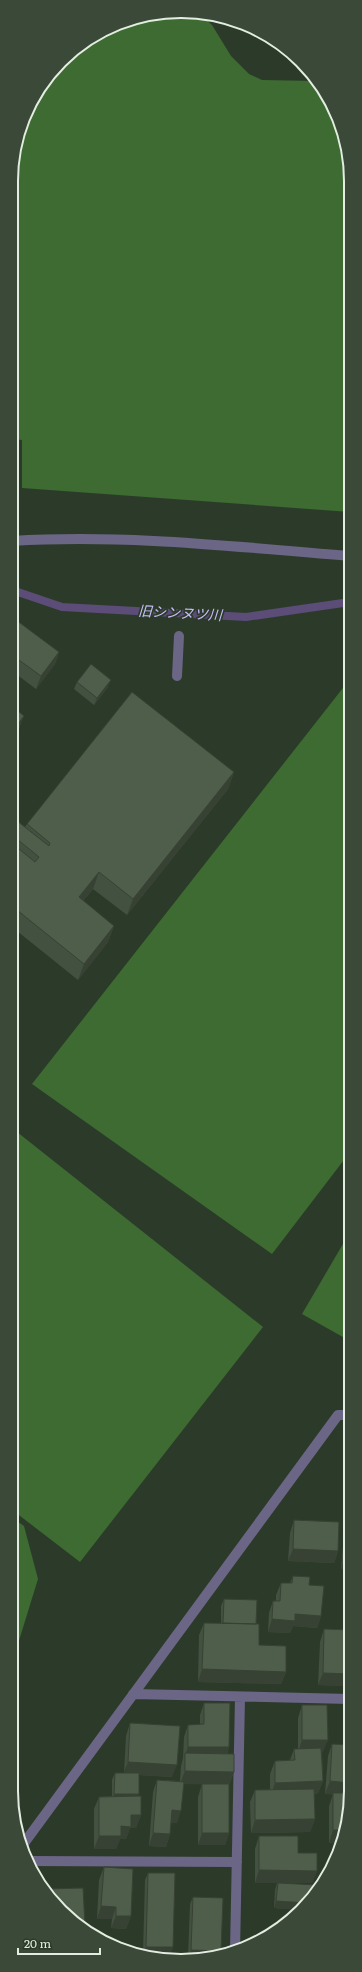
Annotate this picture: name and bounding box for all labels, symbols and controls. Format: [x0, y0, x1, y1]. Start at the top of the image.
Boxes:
water label: 旧シンヌツ川 [138, 600, 225, 624]
scale bar [18, 1930, 100, 1956]
text: 20 m [24, 1934, 51, 1952]

